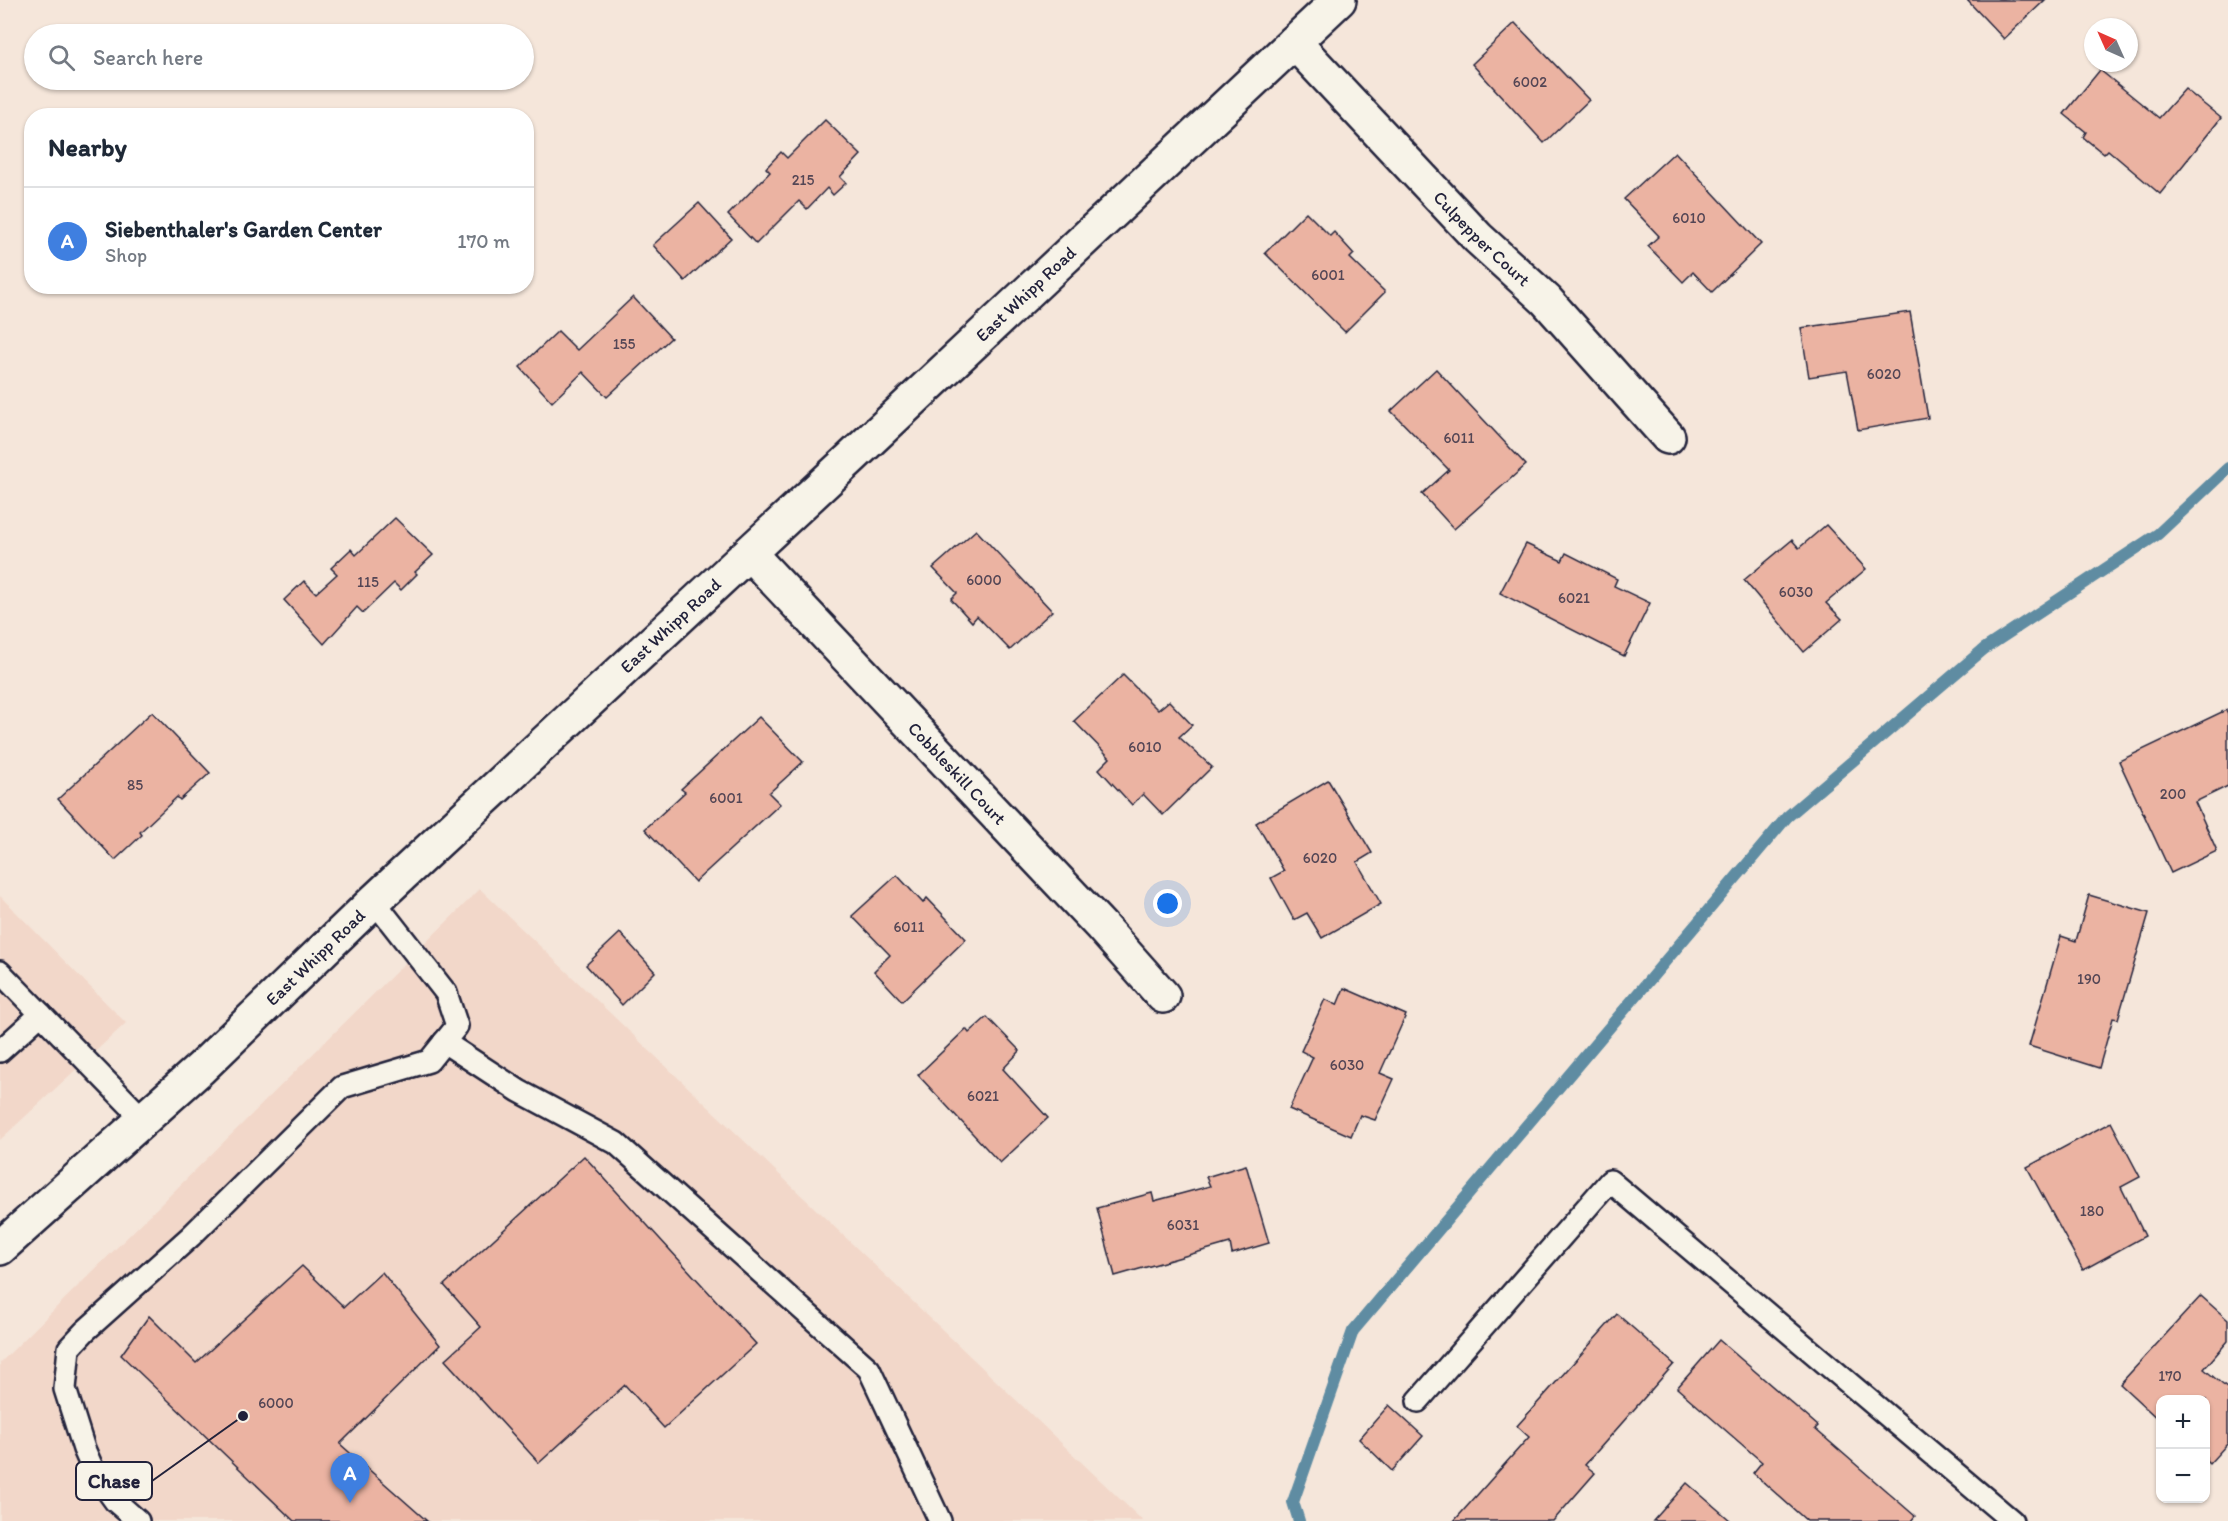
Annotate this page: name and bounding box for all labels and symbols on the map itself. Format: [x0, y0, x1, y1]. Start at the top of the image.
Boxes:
north arrow [2084, 18, 2138, 72]
house number: 6002 [1513, 73, 1547, 91]
house number: 215 [792, 171, 814, 189]
street label: Culpepper Court [1429, 186, 1535, 291]
house number: 6010 [1672, 209, 1706, 227]
street label: East Whipp Road [971, 241, 1081, 346]
house number: 6001 [1311, 266, 1345, 284]
house number: 155 [613, 335, 635, 353]
house number: 6020 [1867, 365, 1901, 383]
house number: 6011 [1443, 429, 1475, 447]
house number: 6000 [966, 571, 1002, 589]
house number: 115 [357, 573, 379, 591]
street label: East Whipp Road [616, 573, 726, 678]
house number: 6030 [1779, 583, 1813, 601]
house number: 6021 [1558, 589, 1590, 607]
street label: Cobbleskill Court [903, 717, 1011, 830]
house number: 6010 [1128, 738, 1162, 756]
house number: 85 [127, 776, 143, 794]
house number: 200 [2160, 785, 2186, 803]
house number: 6001 [709, 789, 743, 807]
house number: 6020 [1303, 849, 1337, 867]
your location [1153, 889, 1182, 918]
street label: East Whipp Road [261, 904, 370, 1010]
house number: 6011 [893, 918, 925, 936]
house number: 190 [2077, 970, 2101, 988]
house number: 6030 [1330, 1056, 1364, 1074]
house number: 6021 [967, 1087, 999, 1105]
house number: 180 [2080, 1202, 2104, 1220]
house number: 6031 [1167, 1216, 1199, 1234]
house number: 170 [2158, 1367, 2182, 1385]
house number: 6000 [258, 1394, 294, 1412]
pin: A [330, 1454, 370, 1503]
callout: Chase [76, 1462, 152, 1500]
text: Chase [88, 1469, 141, 1493]

